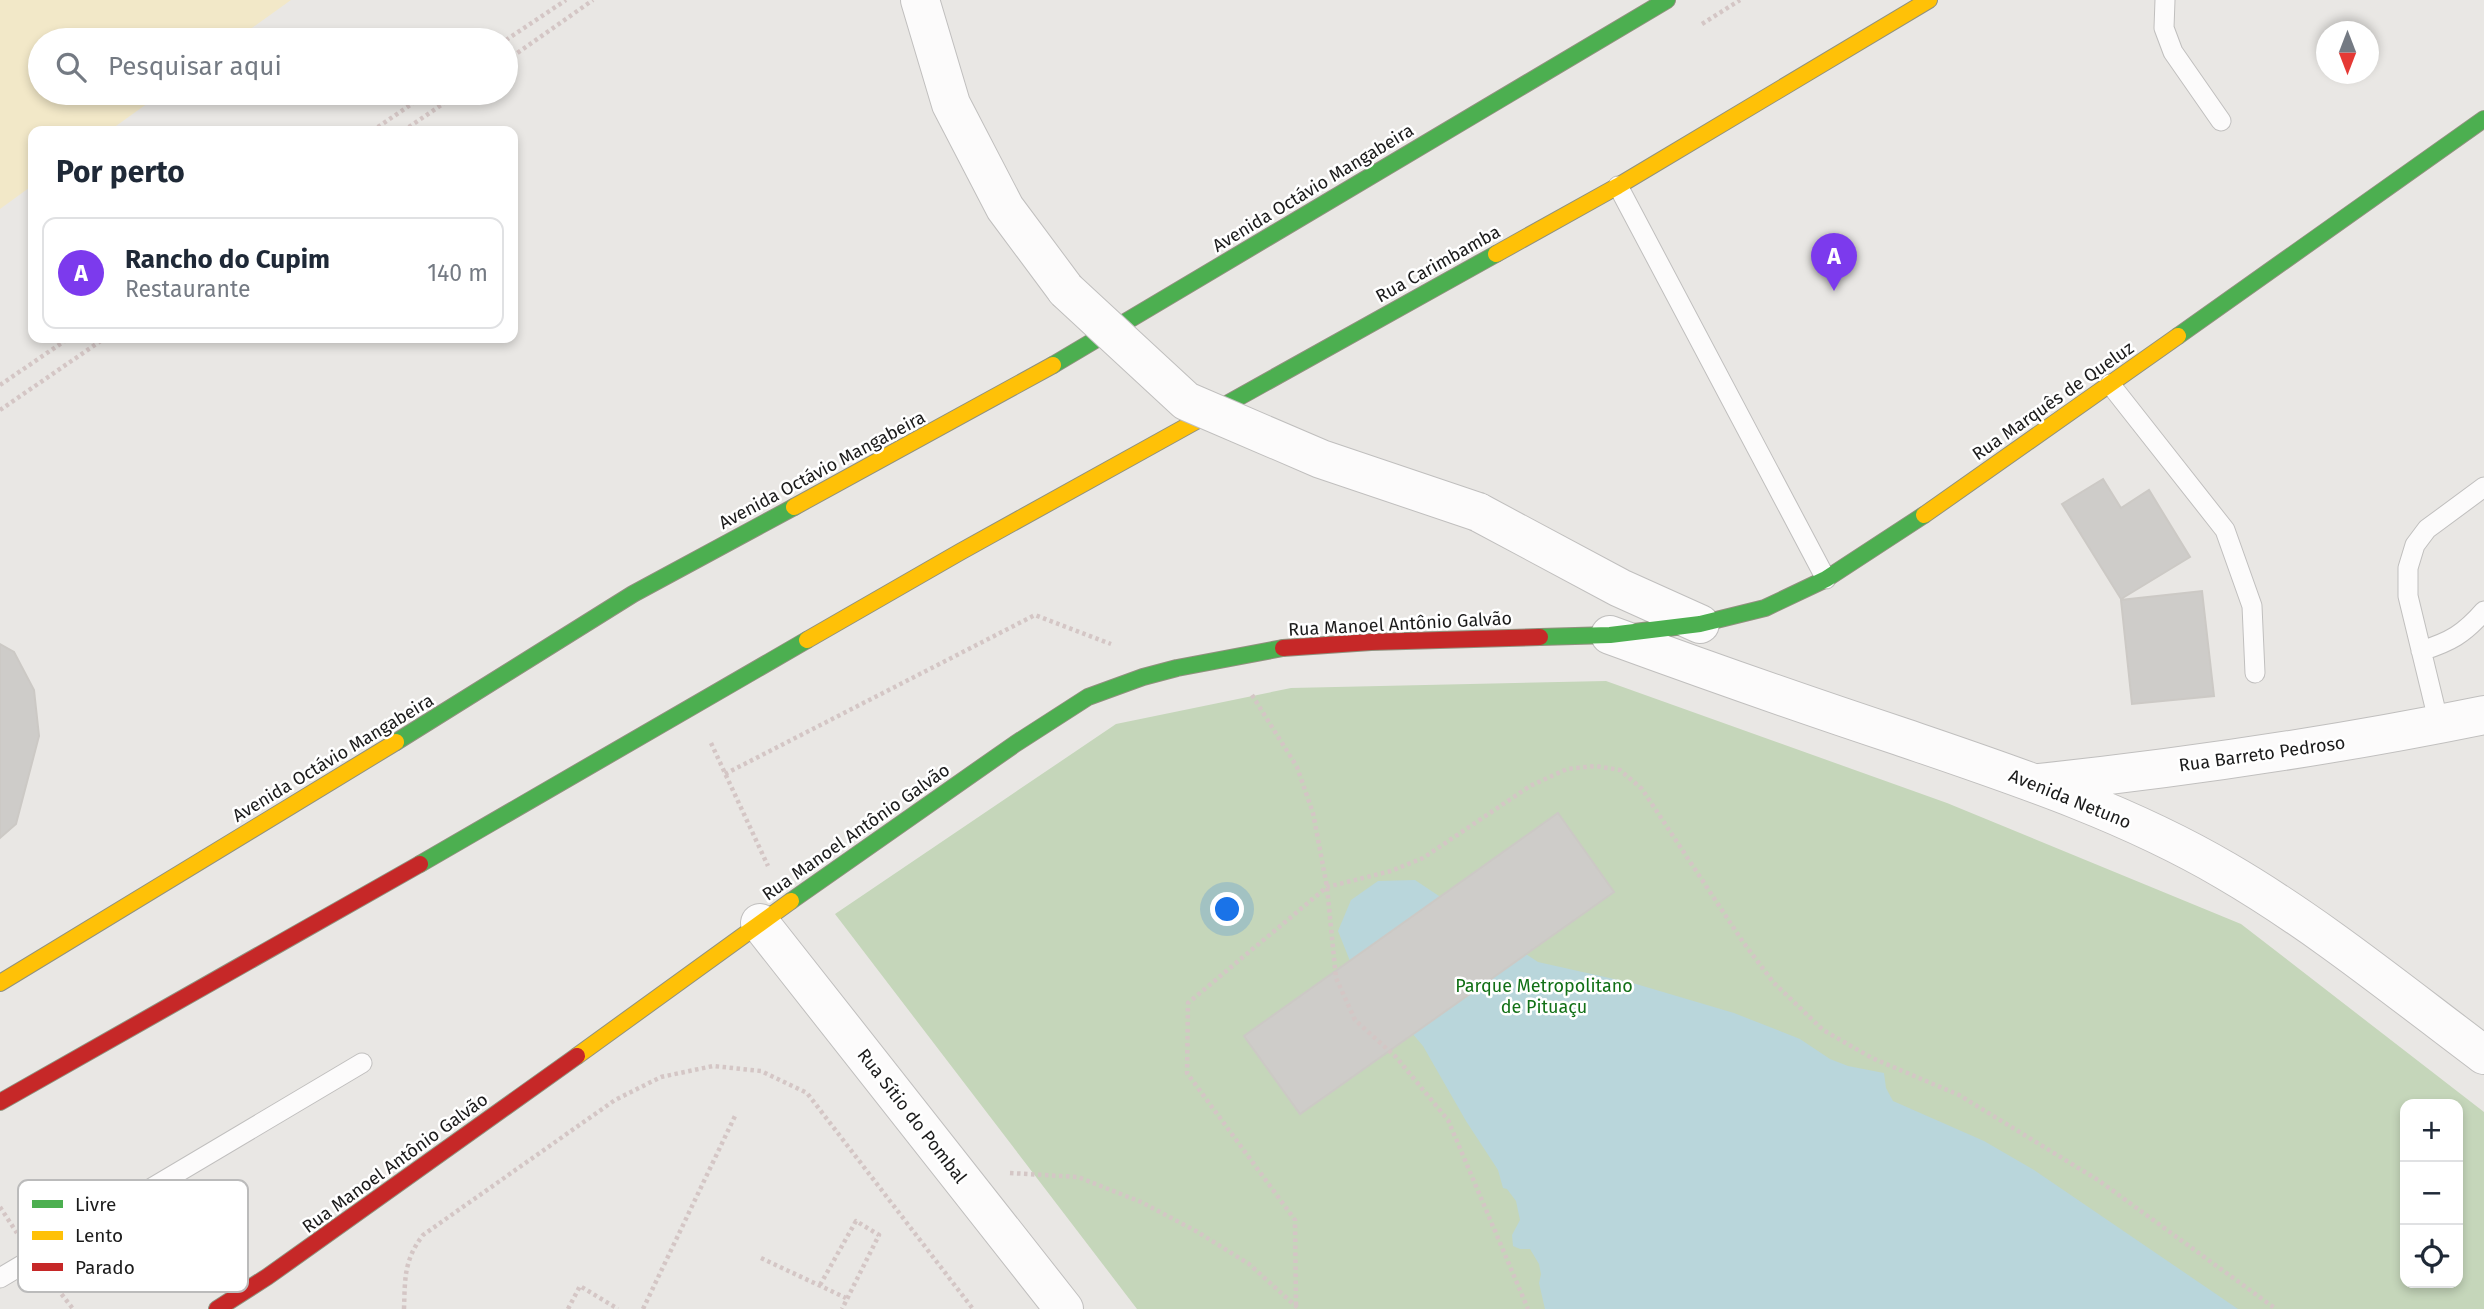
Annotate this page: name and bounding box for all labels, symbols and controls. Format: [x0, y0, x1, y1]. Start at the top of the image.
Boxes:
north arrow [2316, 21, 2379, 84]
search box [28, 28, 518, 105]
icon: search [52, 48, 90, 86]
text: Pesquisar aqui [108, 51, 282, 82]
street label: Avenida Octávio Mangabeira [1208, 119, 1418, 257]
text: Por perto [56, 154, 185, 190]
street label: Rua Carimbamba [1372, 221, 1504, 307]
pin: A [1811, 233, 1857, 291]
text: Rancho do Cupim [125, 244, 330, 275]
text: A [74, 259, 88, 287]
text: 140 m [427, 259, 488, 287]
text: Restaurante [125, 275, 250, 303]
street label: Rua Marquês de Queluz [1968, 337, 2138, 465]
street label: Avenida Octávio Mangabeira [715, 406, 929, 534]
street label: Rua Manoel Antônio Galvão [1288, 607, 1512, 641]
street label: Avenida Octávio Mangabeira [228, 689, 438, 827]
street label: Rua Barreto Pedroso [2177, 731, 2347, 777]
street label: Rua Manoel Antônio Galvão [758, 759, 954, 905]
street label: Avenida Netuno [2006, 764, 2134, 834]
your location [1210, 892, 1244, 926]
park label: Parque Metropolitano de Pituaçu [1455, 975, 1633, 1018]
street label: Rua Sítio do Pombal [853, 1044, 971, 1188]
street label: Rua Manoel Antônio Galvão [298, 1088, 492, 1238]
map controls [2400, 1099, 2463, 1288]
button: + [2400, 1099, 2463, 1162]
button: − [2400, 1162, 2463, 1225]
legend [18, 1180, 248, 1292]
text: Livre [75, 1193, 116, 1216]
text: Lento [75, 1224, 123, 1247]
button: locate [2400, 1225, 2463, 1288]
text: Parado [75, 1256, 135, 1279]

